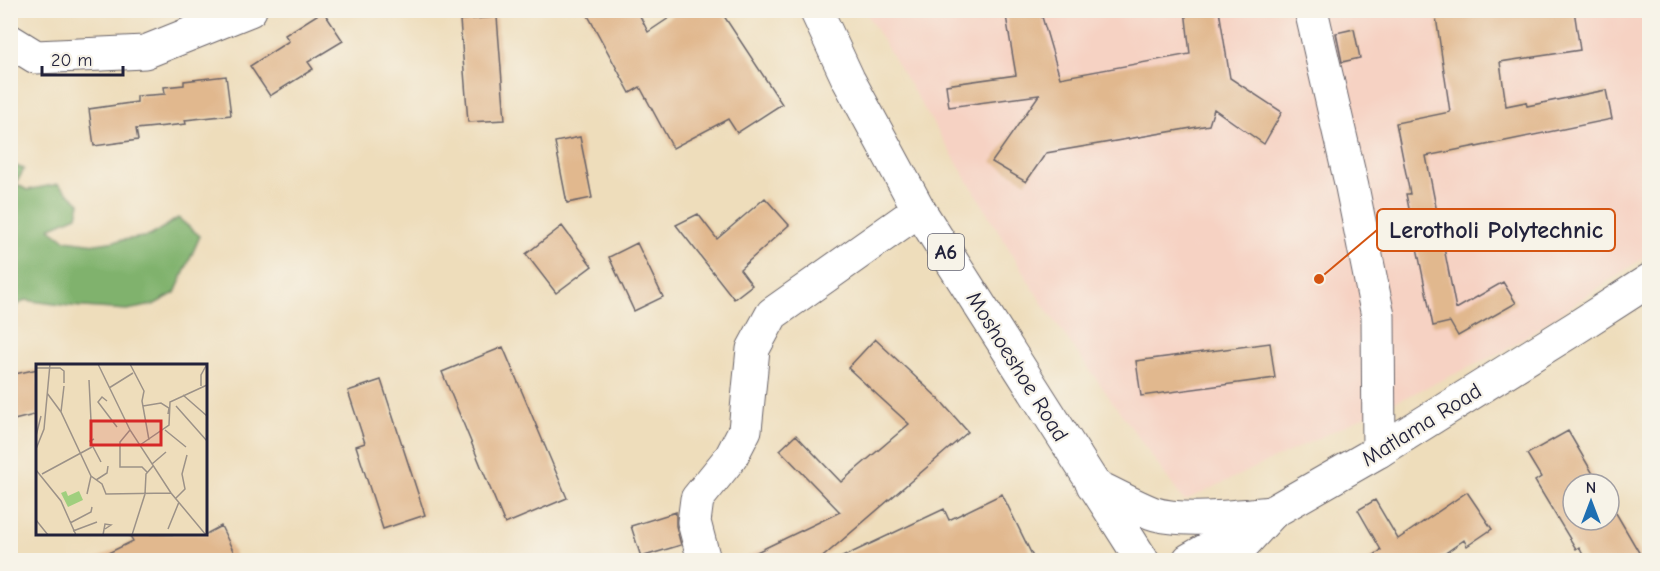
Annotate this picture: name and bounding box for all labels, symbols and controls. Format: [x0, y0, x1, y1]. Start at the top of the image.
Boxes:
scale bar [42, 39, 123, 77]
text: 20 m [51, 50, 92, 71]
callout: Lerotholi Polytechnic [1377, 209, 1615, 251]
text: Lerotholi Polytechnic [1389, 216, 1603, 244]
road number: A6 [928, 234, 964, 270]
street label: Moshoeshoe Road [961, 287, 1074, 446]
inset map [36, 364, 207, 535]
street label: Matlama Road [1357, 378, 1486, 472]
north arrow [1561, 472, 1621, 532]
text: N [1586, 479, 1596, 497]

